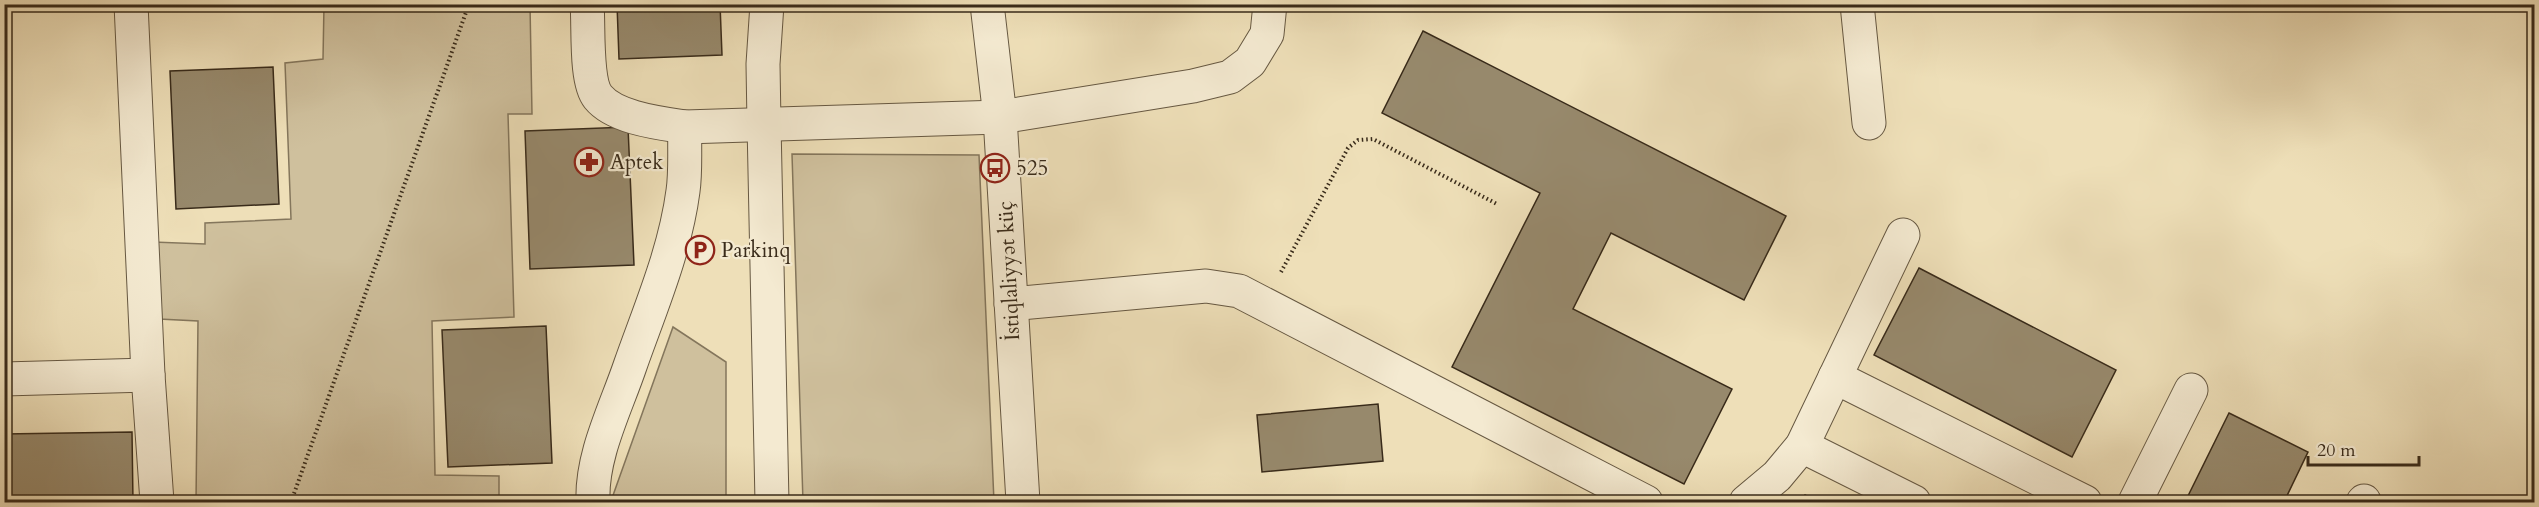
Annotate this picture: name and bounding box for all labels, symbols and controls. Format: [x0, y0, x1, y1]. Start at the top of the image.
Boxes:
pharmacy icon: Aptek [573, 146, 605, 178]
place label: Aptek [610, 148, 664, 177]
bus stop icon: 525 [979, 152, 1011, 184]
place label: 525 [1016, 154, 1048, 183]
street label: İstiqlaliyyət küç [991, 200, 1027, 342]
parking icon: Parkinq [684, 234, 716, 266]
place label: Parkinq [721, 236, 791, 265]
scale bar [2308, 429, 2419, 467]
text: 20 m [2317, 438, 2356, 463]

